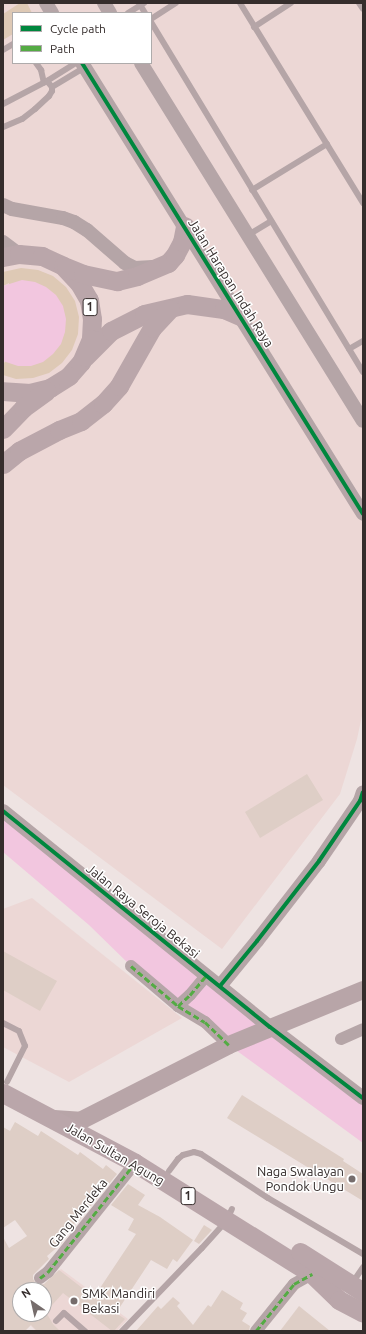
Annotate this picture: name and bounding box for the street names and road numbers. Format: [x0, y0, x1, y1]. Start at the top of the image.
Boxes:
street label: Jalan Harapan Indah Raya [185, 216, 277, 350]
road number: 1 [82, 297, 98, 317]
street label: Jalan Raya Seroja Bekasi [83, 861, 203, 961]
street label: Jalan Sultan Agung [63, 1119, 167, 1189]
street label: Gang Merdeka [45, 1175, 111, 1251]
road number: 1 [180, 1186, 196, 1206]

